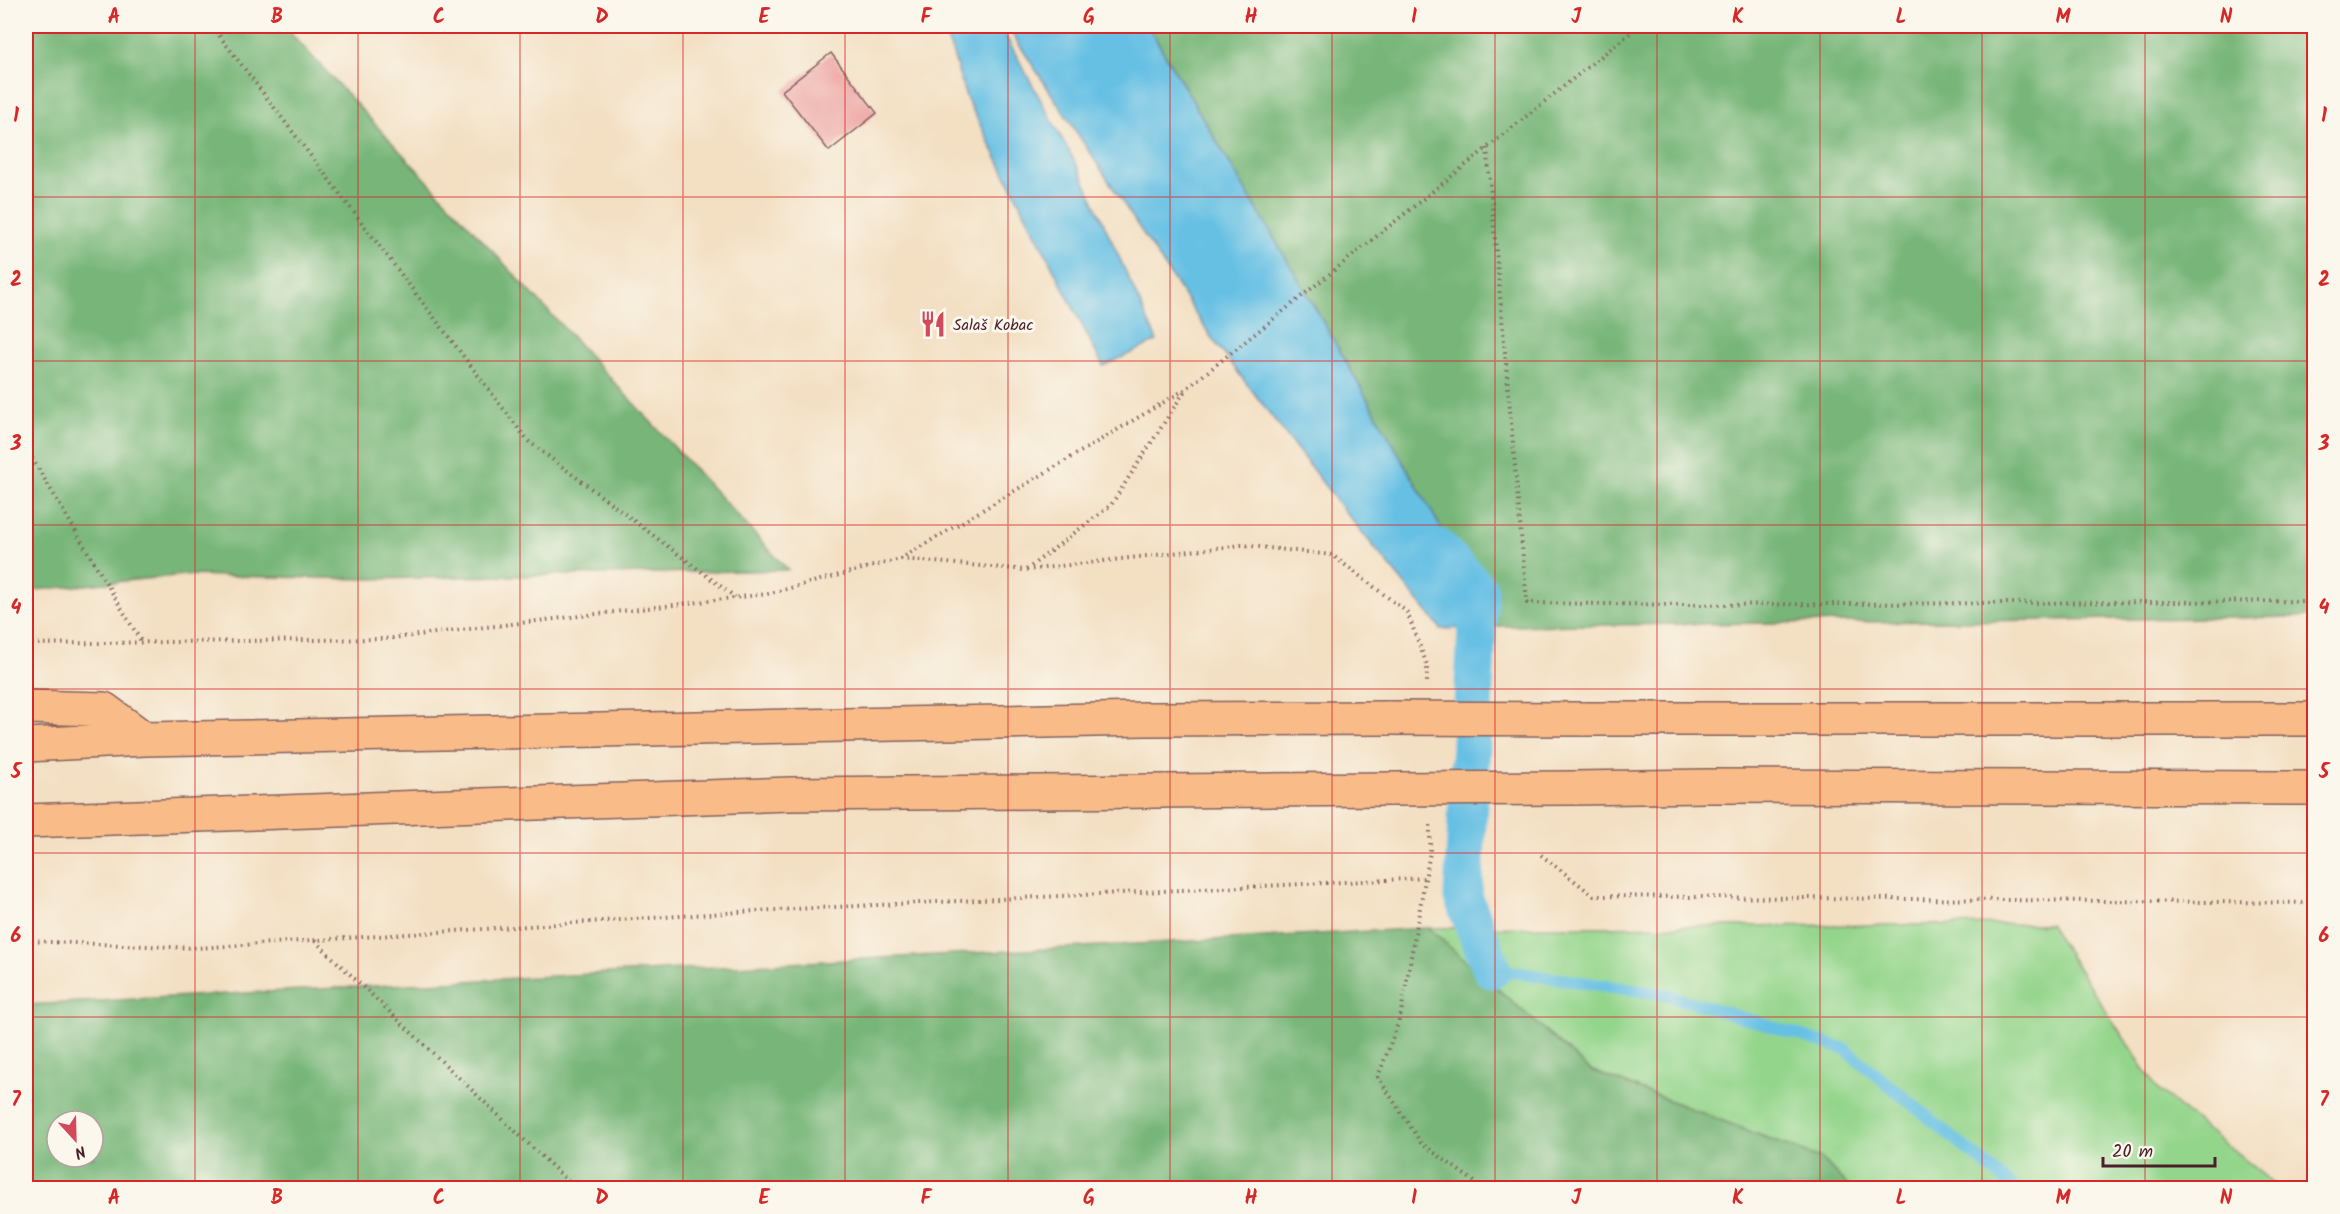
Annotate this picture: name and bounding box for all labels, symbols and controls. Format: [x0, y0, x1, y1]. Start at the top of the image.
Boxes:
text: A [108, 2, 120, 34]
text: B [271, 2, 283, 34]
text: C [433, 2, 445, 34]
text: D [595, 2, 609, 34]
text: E [758, 2, 770, 34]
text: F [921, 2, 933, 34]
text: G [1083, 2, 1095, 34]
text: H [1244, 2, 1258, 34]
text: I [1411, 2, 1417, 34]
text: J [1571, 2, 1582, 34]
text: K [1732, 2, 1744, 34]
text: L [1896, 2, 1906, 34]
text: M [2055, 2, 2071, 34]
text: N [2220, 2, 2233, 34]
text: 1 [13, 101, 19, 133]
text: 1 [2321, 101, 2327, 133]
text: 2 [10, 265, 22, 297]
text: 2 [2318, 265, 2330, 297]
restaurant icon: Salaš Kobac [918, 309, 948, 339]
place label: Salaš Kobac [953, 313, 1033, 338]
text: 3 [10, 429, 22, 461]
text: 3 [2318, 429, 2330, 461]
text: 4 [11, 593, 22, 625]
text: 4 [2319, 593, 2330, 625]
text: 5 [10, 757, 23, 789]
text: 5 [2318, 757, 2331, 789]
text: 6 [11, 921, 22, 953]
text: 6 [2319, 921, 2330, 953]
text: 7 [11, 1085, 21, 1117]
text: 7 [2319, 1085, 2329, 1117]
north arrow [45, 1109, 105, 1169]
scale bar [2103, 1130, 2216, 1168]
text: N [71, 1138, 89, 1165]
text: 20 m [2112, 1138, 2153, 1167]
text: A [108, 1183, 120, 1214]
text: B [271, 1183, 283, 1214]
text: C [433, 1183, 445, 1214]
text: D [595, 1183, 609, 1214]
text: E [758, 1183, 770, 1214]
text: F [921, 1183, 933, 1214]
text: G [1083, 1183, 1095, 1214]
text: H [1244, 1183, 1258, 1214]
text: I [1411, 1183, 1417, 1214]
text: J [1571, 1183, 1582, 1214]
text: K [1732, 1183, 1744, 1214]
text: L [1896, 1183, 1906, 1214]
text: M [2055, 1183, 2071, 1214]
text: N [2220, 1183, 2233, 1214]

